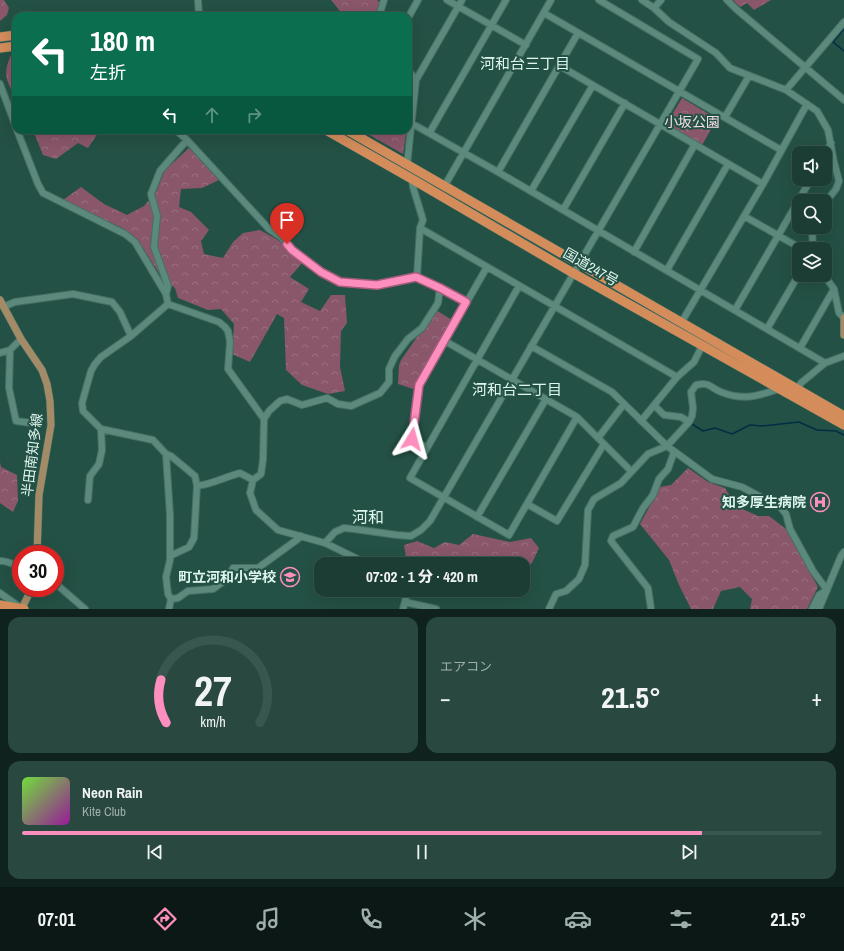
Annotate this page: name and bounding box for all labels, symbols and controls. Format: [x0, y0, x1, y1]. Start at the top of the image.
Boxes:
text: 180 m [90, 22, 155, 60]
icon: left [24, 28, 76, 80]
district label: 河和台三丁目 [480, 53, 570, 74]
text: 左折 [90, 60, 126, 85]
icon: left [159, 104, 181, 126]
icon: ahead [201, 104, 223, 126]
icon: right [243, 104, 265, 126]
park label: 小坂公園 [664, 113, 720, 131]
map controls [792, 146, 832, 282]
button: sound [792, 146, 832, 186]
button: search [792, 194, 832, 234]
pin [270, 203, 304, 244]
icon: arrive [276, 209, 298, 231]
button: layers [792, 242, 832, 282]
street label: 国道247号 [560, 244, 622, 290]
district label: 河和台二丁目 [472, 379, 562, 400]
street label: 半田南知多線 [18, 412, 46, 498]
position arrow [391, 418, 433, 460]
hospital icon: 知多厚生病院 [809, 491, 831, 513]
place label: 知多厚生病院 [722, 493, 806, 511]
district label: 河和 [352, 506, 384, 528]
speed limit sign: 30 [12, 545, 64, 597]
school or university icon: 町立河和小学校 [279, 566, 301, 588]
text: 07:02 · 1 分 · 420 m [366, 566, 478, 587]
place label: 町立河和小学校 [178, 568, 276, 586]
text: エアコン [440, 658, 492, 675]
text: 27 [194, 663, 232, 719]
text: 21.5° [601, 677, 661, 717]
text: − [440, 683, 451, 713]
text: + [811, 683, 822, 713]
text: km/h [200, 712, 226, 731]
text: Neon Rain [82, 782, 143, 803]
text: Kite Club [82, 803, 126, 820]
icon: previous [144, 841, 166, 863]
icon: pause [411, 841, 433, 863]
icon: next [678, 841, 700, 863]
icon: directions [151, 905, 179, 933]
icon: music [254, 905, 282, 933]
icon: phone [357, 905, 385, 933]
icon: climate [461, 905, 489, 933]
icon: car [564, 905, 592, 933]
icon: filters [667, 905, 695, 933]
text: 07:01 [38, 907, 75, 932]
text: 21.5° [770, 907, 806, 932]

